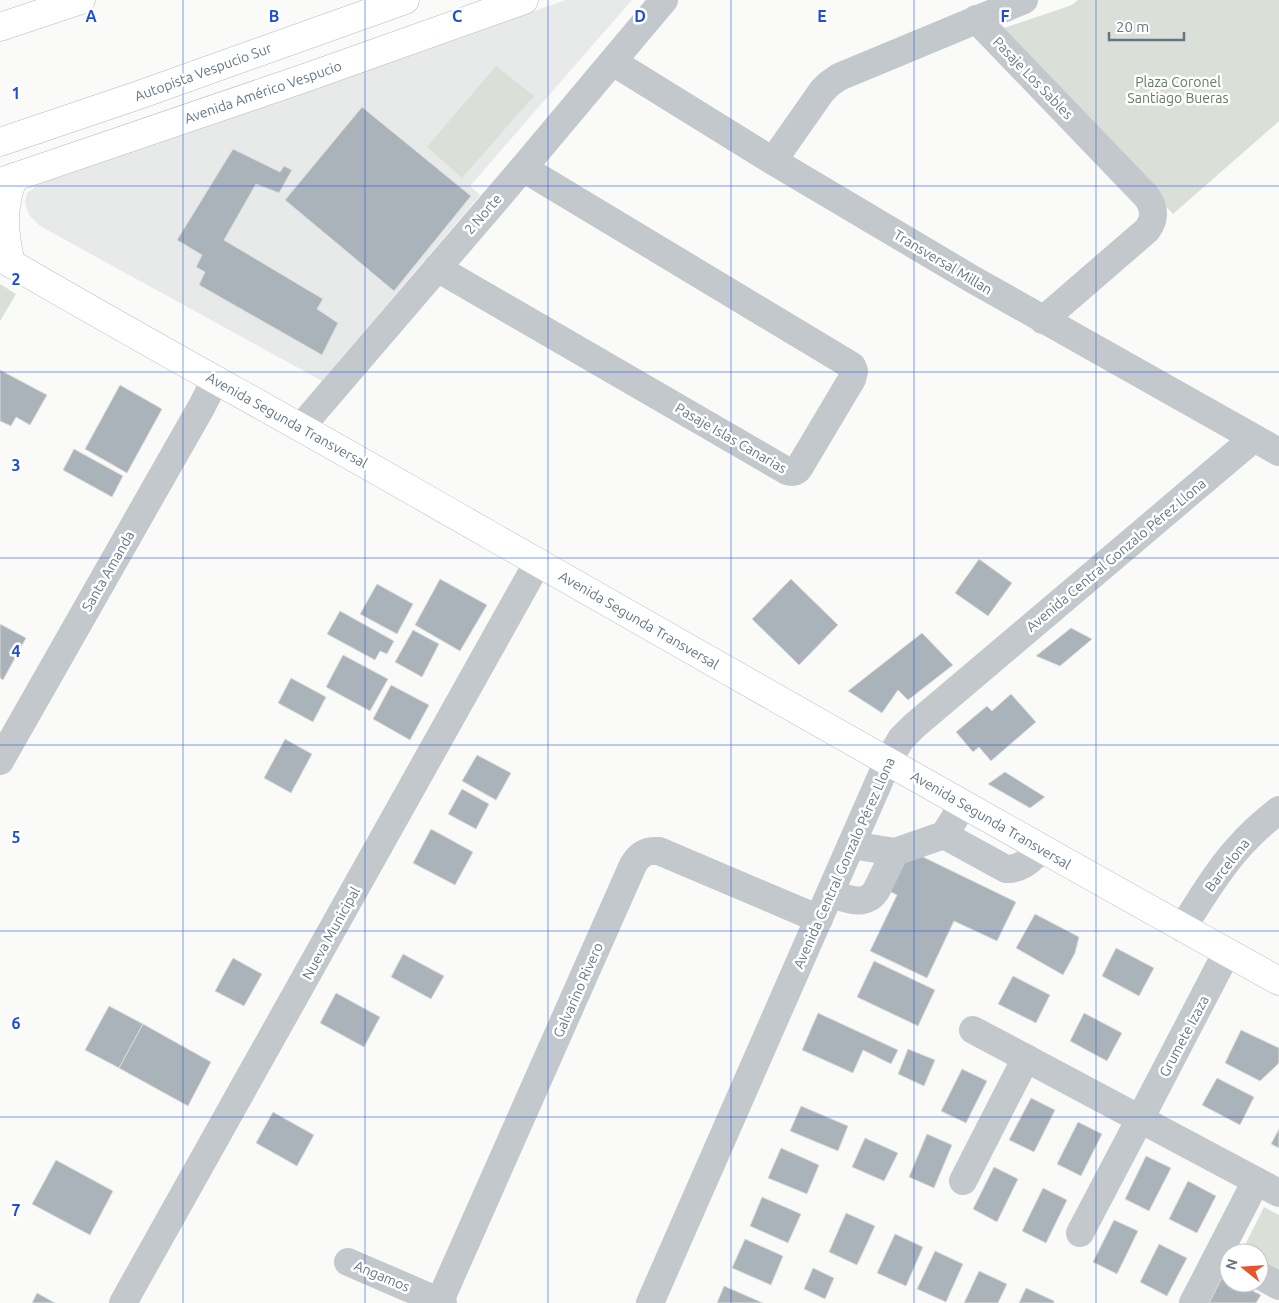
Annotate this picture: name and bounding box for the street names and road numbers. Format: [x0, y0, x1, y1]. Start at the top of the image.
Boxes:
street label: Pasaje Los Sables [990, 34, 1076, 122]
street label: Autopista Vespucio Sur [132, 40, 274, 104]
street label: Avenida Américo Vespucio [182, 58, 344, 126]
street label: 2 Norte [461, 191, 505, 237]
street label: Transversal Millan [891, 226, 995, 298]
street label: Avenida Segunda Transversal [204, 369, 371, 471]
street label: Pasaje Islas Canarias [673, 400, 789, 476]
street label: Avenida Central Gonzalo Pérez Llona [1023, 475, 1209, 635]
street label: Santa Amanda [79, 528, 137, 614]
street label: Avenida Segunda Transversal [556, 568, 722, 673]
street label: Avenida Central Gonzalo Pérez Llona [790, 755, 898, 971]
street label: Avenida Segunda Transversal [908, 768, 1074, 873]
street label: Barcelona [1201, 835, 1253, 895]
street label: Nueva Municipal [299, 884, 363, 982]
street label: Galvarino Rivero [550, 940, 606, 1040]
street label: Grumete Izaza [1156, 993, 1212, 1079]
street label: Angamos [352, 1257, 412, 1295]

